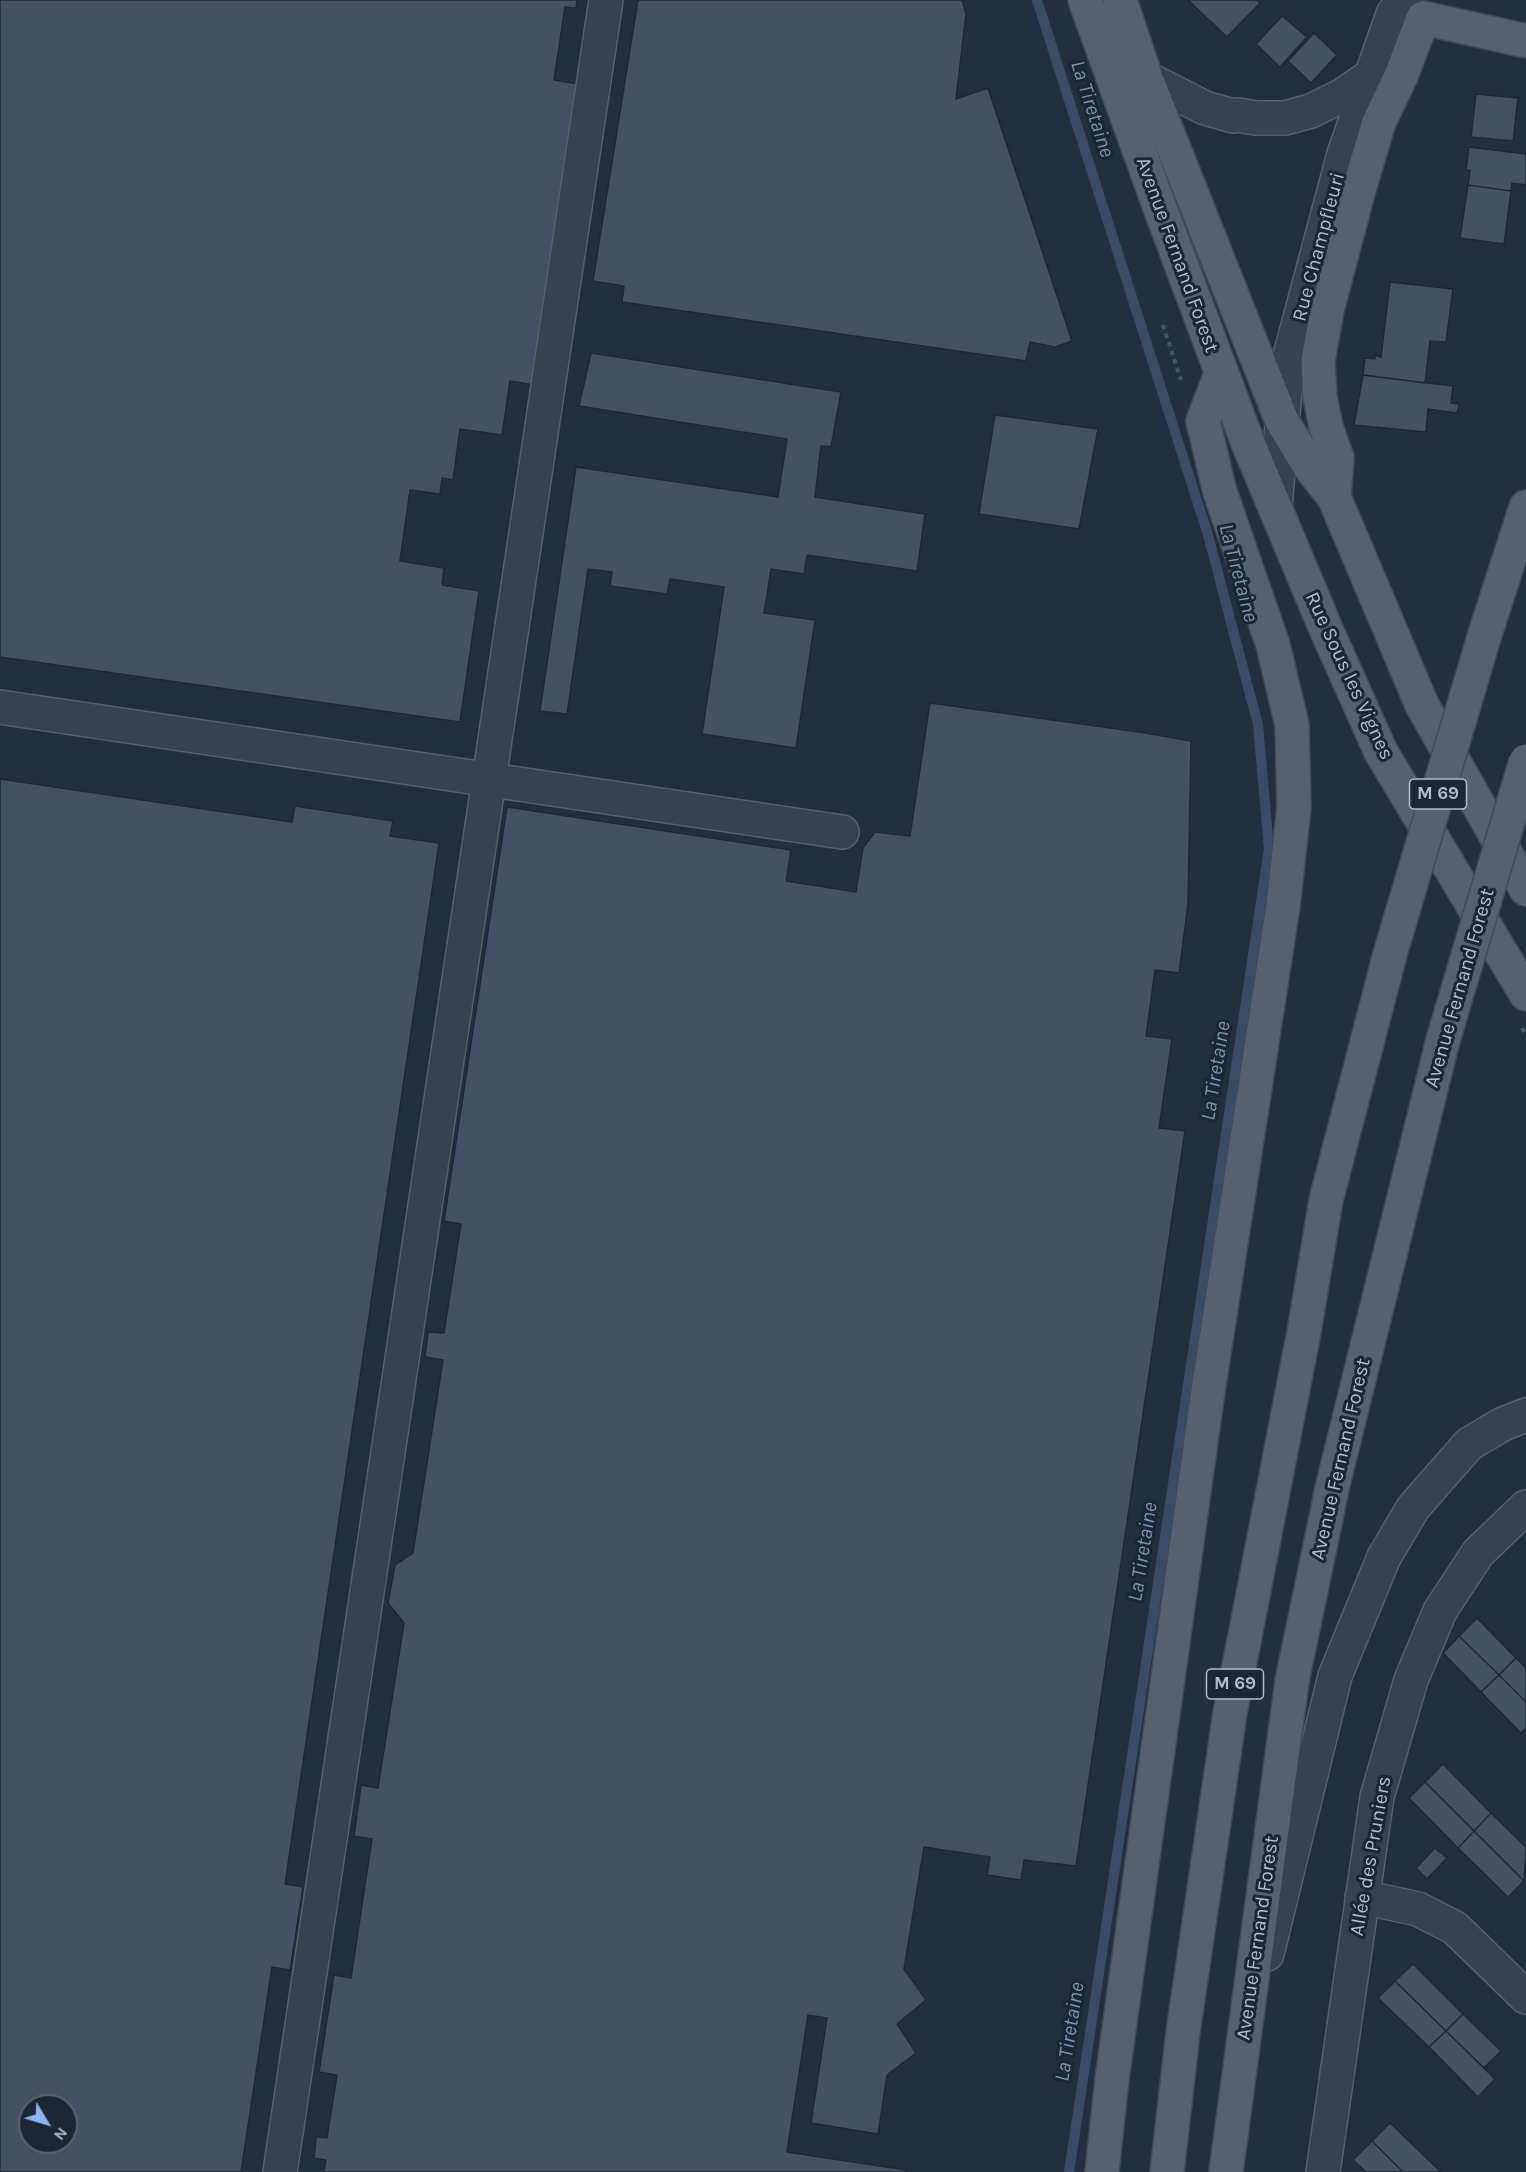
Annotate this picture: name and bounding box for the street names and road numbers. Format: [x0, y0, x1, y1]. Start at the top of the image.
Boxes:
street label: Avenue Fernand Forest [1130, 154, 1224, 356]
street label: Rue Champfleuri [1288, 170, 1350, 324]
street label: Rue Sous les Vignes [1300, 588, 1398, 764]
road number: M 69 [1410, 779, 1466, 809]
street label: Avenue Fernand Forest [1420, 886, 1500, 1090]
street label: Avenue Fernand Forest [1306, 1356, 1376, 1562]
road number: M 69 [1206, 1669, 1264, 1699]
street label: Allée des Pruniers [1345, 1774, 1397, 1938]
street label: Avenue Fernand Forest [1232, 1834, 1284, 2042]

